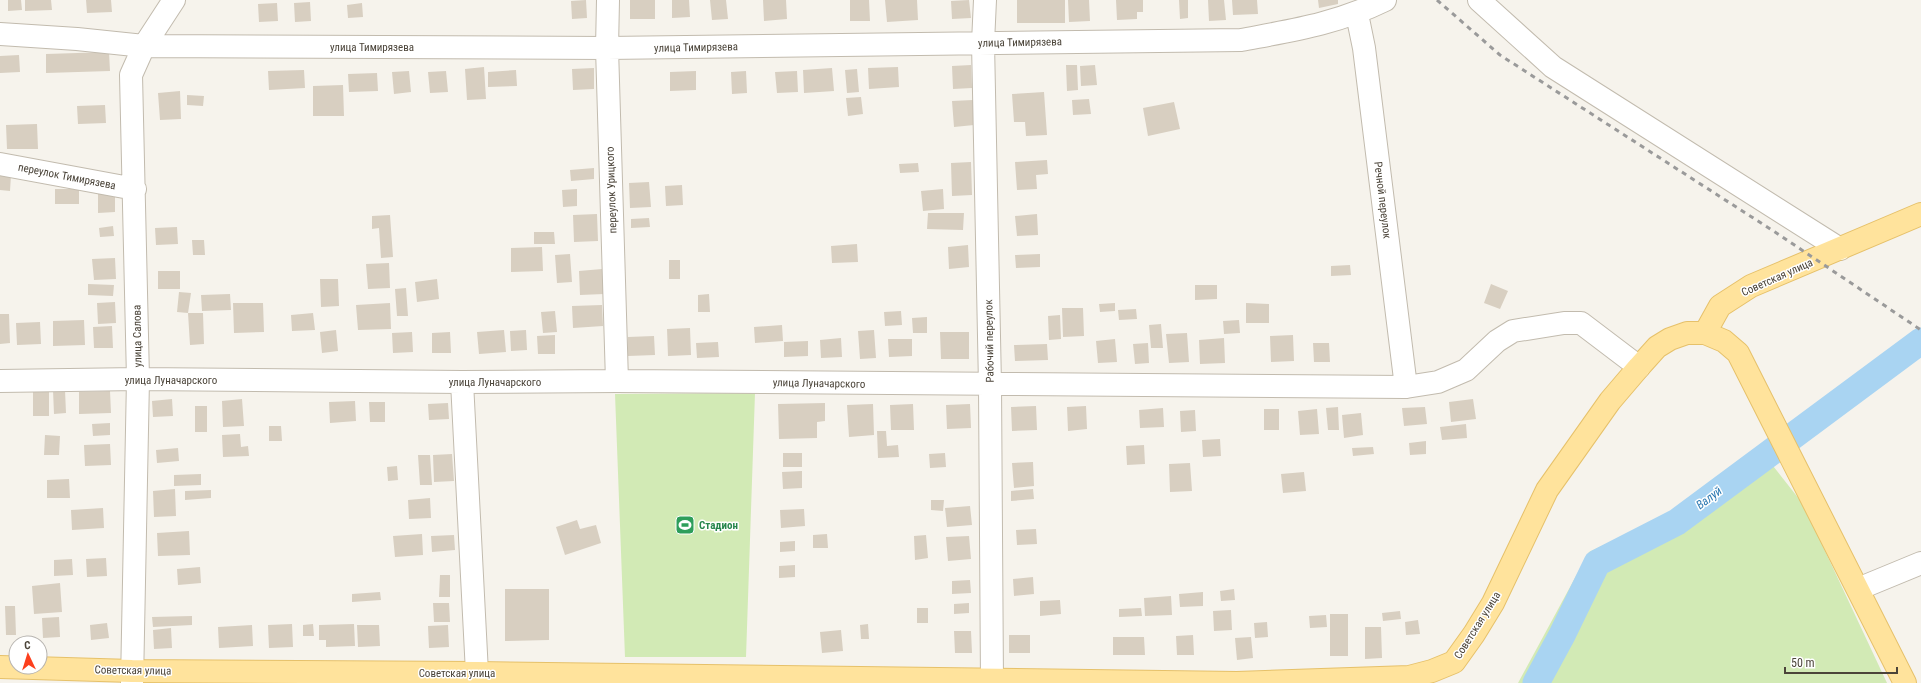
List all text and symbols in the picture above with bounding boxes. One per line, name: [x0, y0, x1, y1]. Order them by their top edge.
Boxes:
street label: улица Тимирязева: [978, 35, 1062, 50]
street label: улица Тимирязева: [654, 40, 738, 55]
street label: улица Тимирязева: [330, 41, 414, 54]
street label: переулок Урицкого: [603, 146, 620, 234]
street label: переулок Тимирязева: [17, 161, 117, 192]
street label: Речной переулок: [1371, 161, 1394, 240]
street label: Советская улица: [1740, 256, 1815, 299]
street label: Рабочий переулок: [982, 299, 997, 383]
street label: улица Салова: [130, 305, 145, 367]
street label: улица Луначарского: [125, 374, 218, 387]
street label: улица Луначарского: [449, 376, 542, 389]
street label: улица Луначарского: [773, 376, 866, 391]
water label: Валуй: [1693, 484, 1725, 512]
sports icon: Стадион: [674, 514, 696, 536]
place label: Стадион: [699, 519, 738, 532]
street label: Советская улица: [1452, 589, 1503, 661]
north arrow: [8, 635, 48, 675]
text: С: [24, 639, 31, 652]
scale bar: [1785, 649, 1897, 675]
text: 50 m: [1791, 656, 1815, 670]
street label: Советская улица: [95, 663, 171, 678]
street label: Советская улица: [419, 667, 495, 680]

